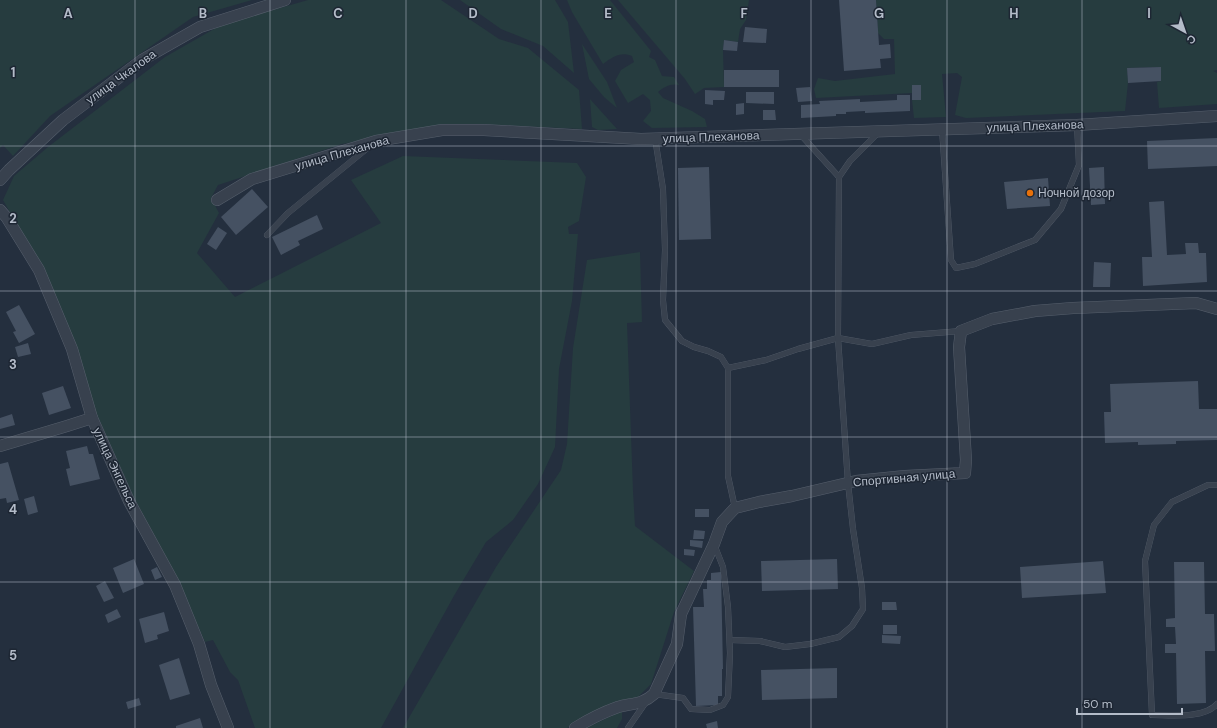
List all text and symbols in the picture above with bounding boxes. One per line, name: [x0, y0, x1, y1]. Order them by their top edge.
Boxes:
text: A: [63, 5, 73, 22]
text: B: [199, 5, 207, 22]
text: C: [333, 5, 343, 22]
text: D: [468, 5, 478, 22]
text: E: [604, 5, 612, 22]
text: F: [740, 5, 748, 22]
text: G: [874, 5, 884, 22]
text: H: [1009, 5, 1019, 22]
text: I: [1147, 5, 1151, 22]
north arrow: [1165, 12, 1205, 52]
text: С: [1184, 32, 1199, 48]
street label: улица Чкалова: [83, 46, 160, 108]
text: 1: [11, 64, 15, 81]
street label: улица Плеханова: [986, 116, 1084, 136]
street label: улица Плеханова: [662, 127, 760, 147]
street label: улица Плеханова: [293, 132, 391, 174]
place label: Ночной дозор: [1038, 185, 1115, 201]
marker: Ночной дозор: [1025, 188, 1035, 198]
text: 2: [9, 210, 17, 227]
text: 3: [9, 356, 17, 373]
street label: улица Энгельса: [89, 425, 141, 511]
street label: Спортивная улица: [852, 466, 956, 490]
text: 4: [9, 501, 17, 518]
text: 5: [9, 647, 17, 664]
scale bar: [1077, 690, 1182, 716]
text: 50 m: [1083, 696, 1112, 712]

